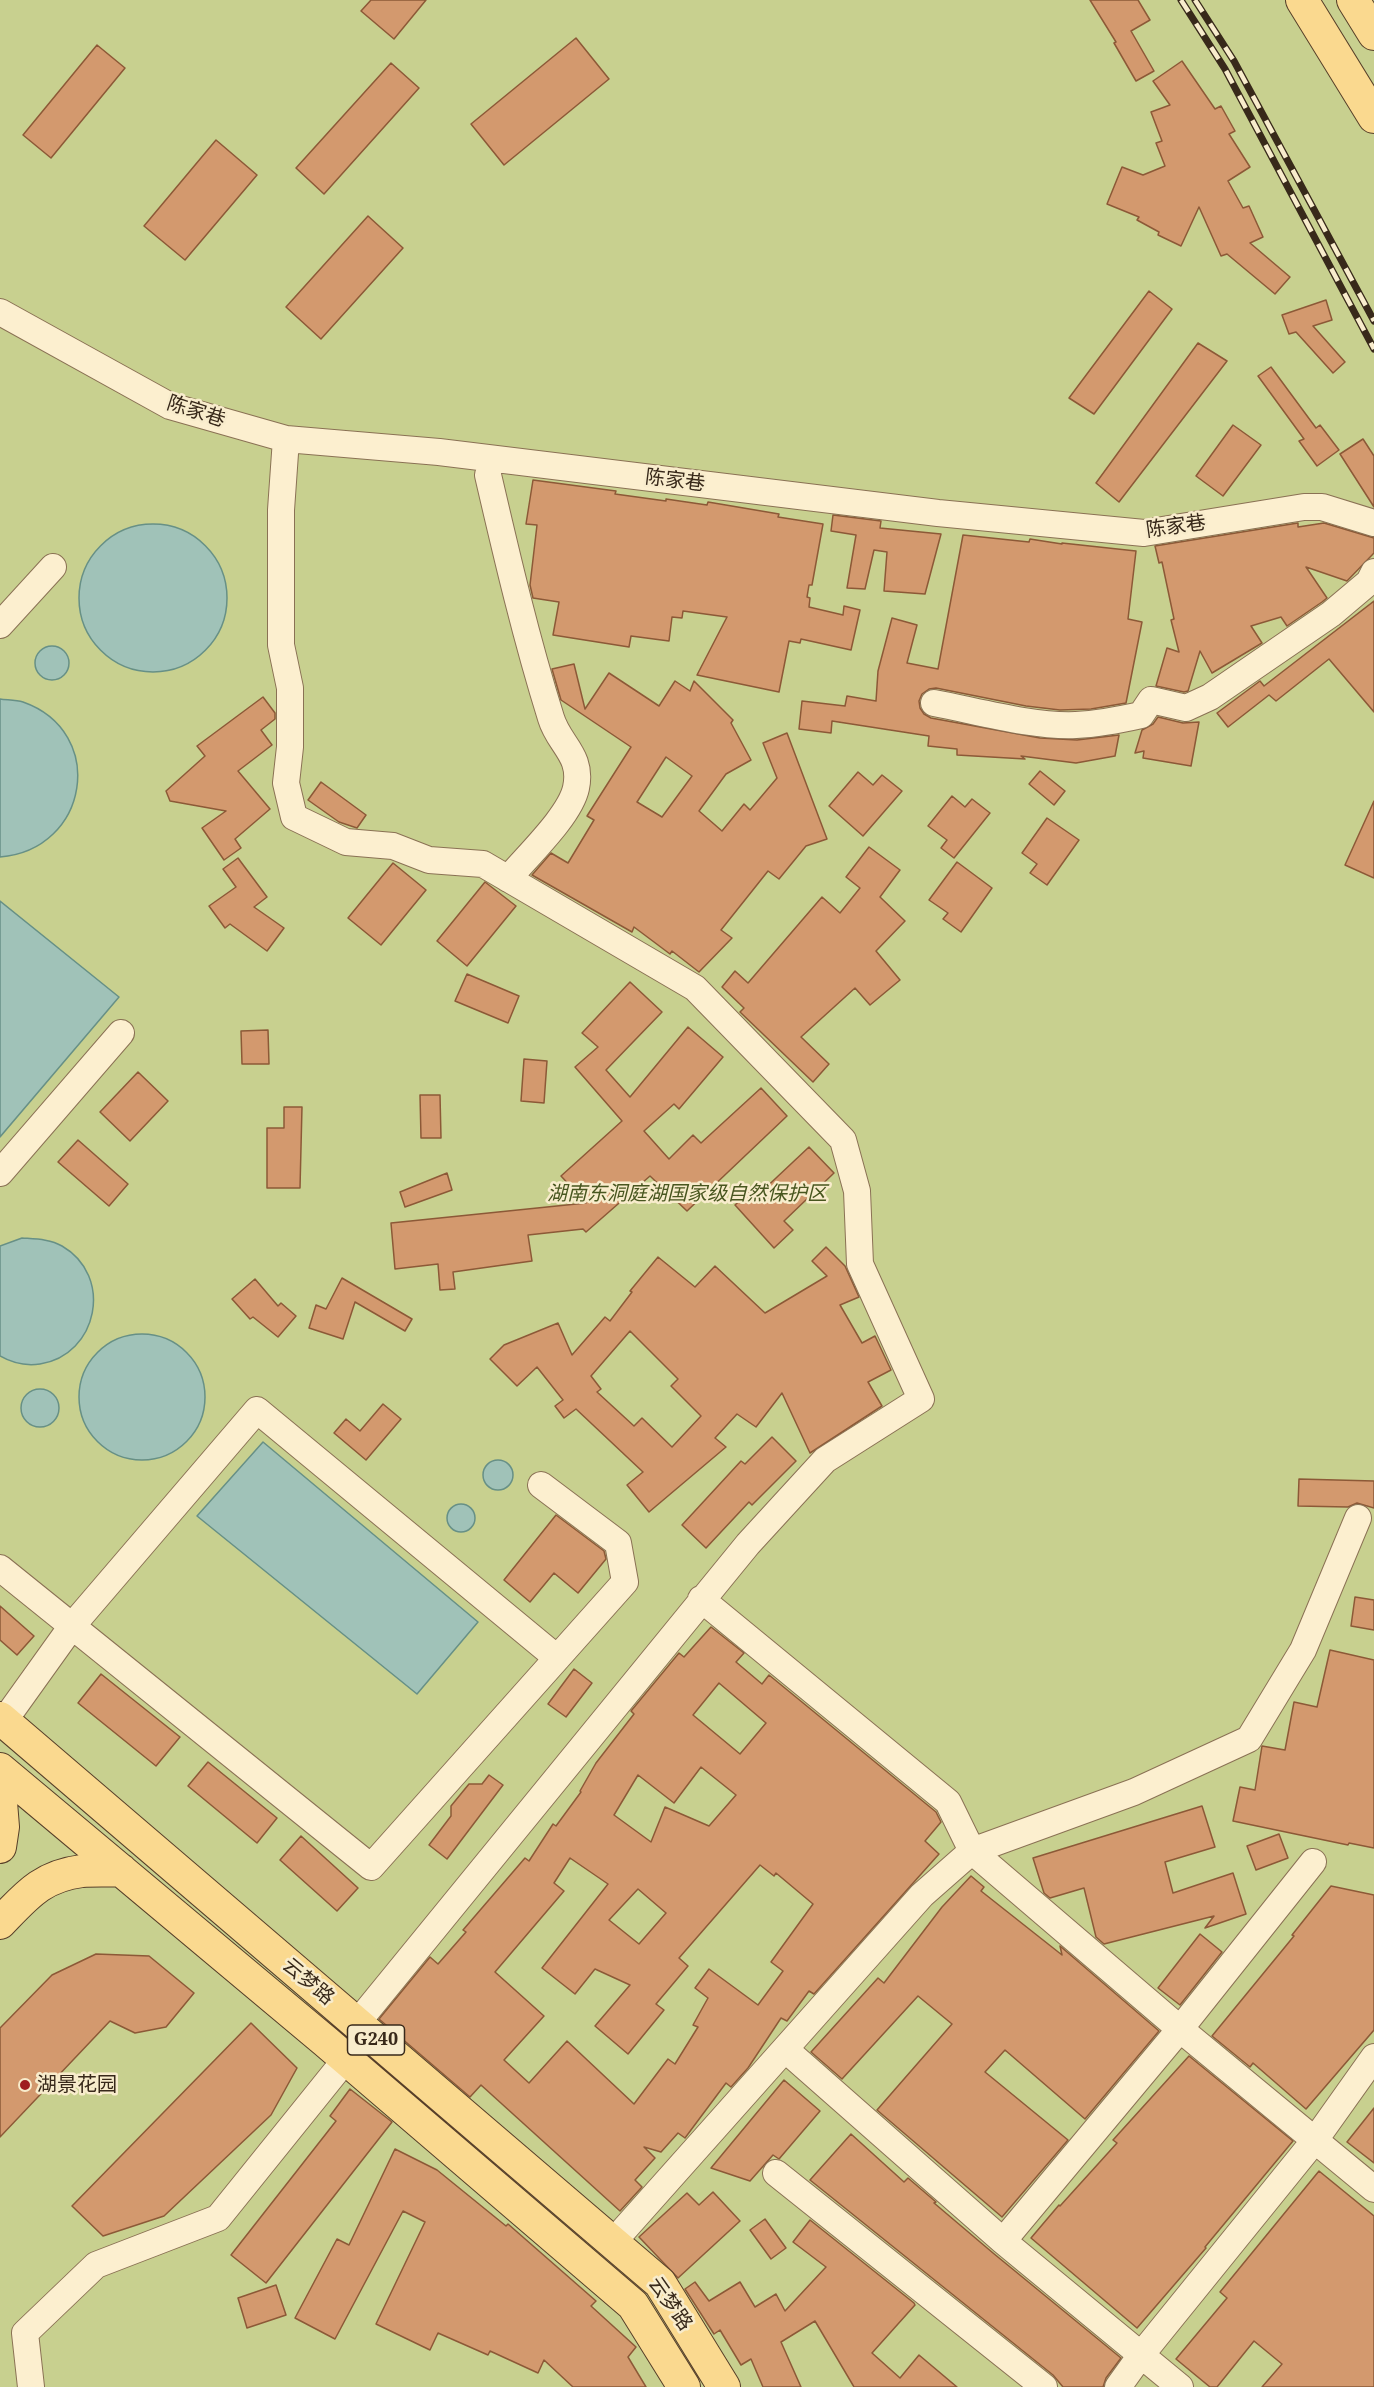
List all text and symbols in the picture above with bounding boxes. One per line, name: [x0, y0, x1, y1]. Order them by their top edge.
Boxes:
street label: 陈家巷: [164, 391, 228, 433]
street label: 陈家巷: [644, 465, 706, 497]
street label: 陈家巷: [1145, 511, 1207, 543]
park label: 湖南东洞庭湖国家级自然保护区: [547, 1182, 827, 1206]
street label: 云梦路: [277, 1954, 339, 2010]
road number: G240: [348, 2025, 404, 2055]
place label: 湖景花园: [37, 2073, 117, 2097]
marker: 湖景花园: [18, 2078, 32, 2092]
street label: 云梦路: [643, 2273, 697, 2335]

